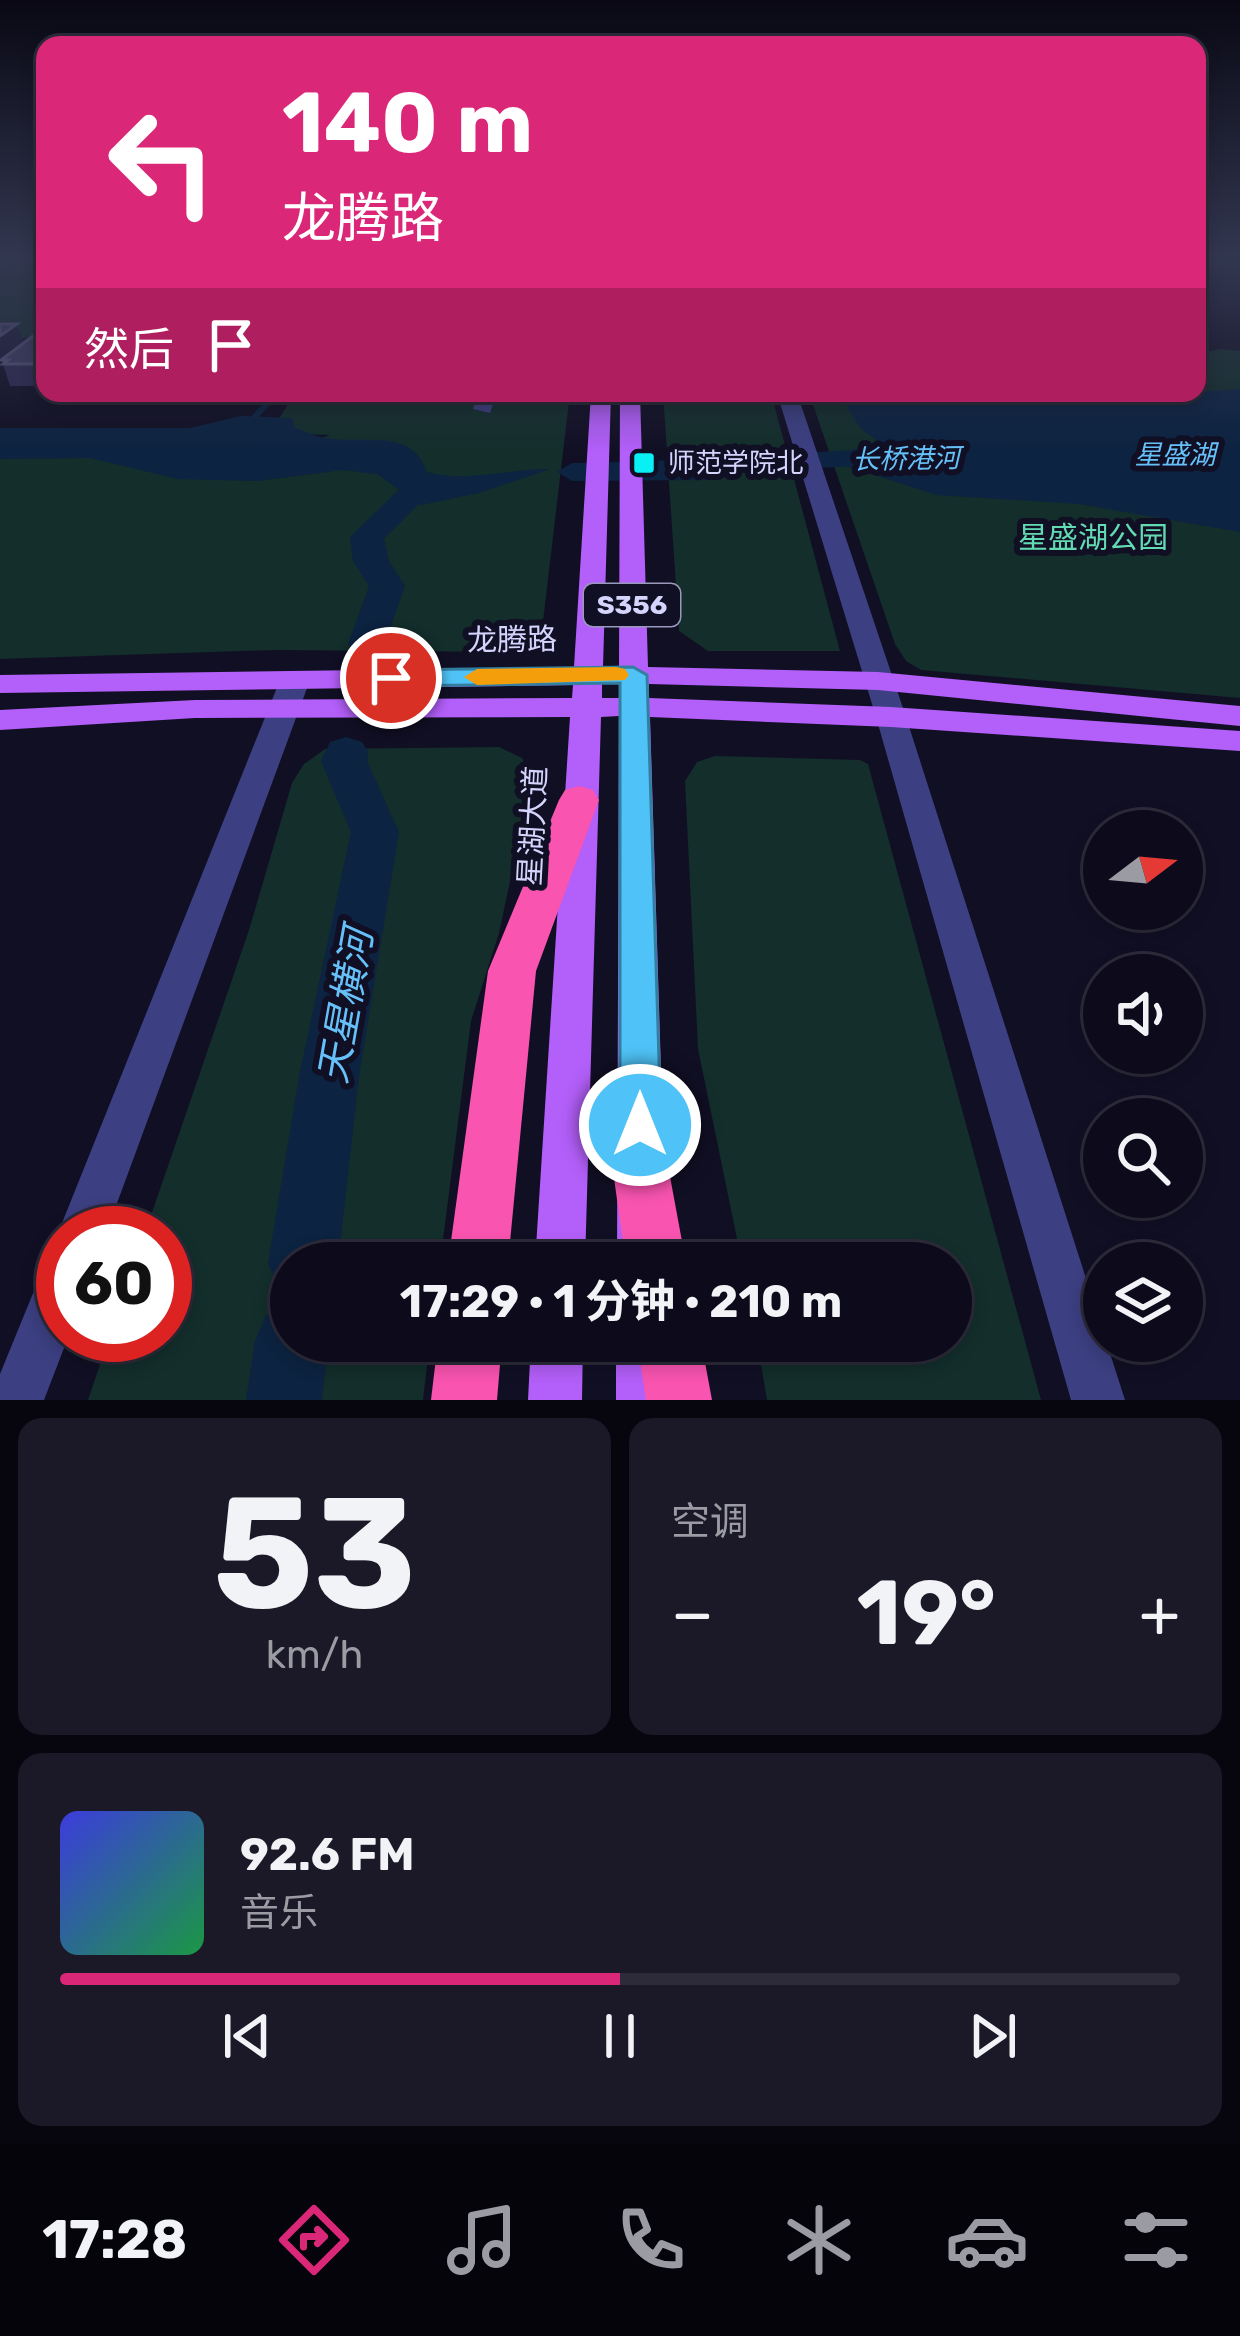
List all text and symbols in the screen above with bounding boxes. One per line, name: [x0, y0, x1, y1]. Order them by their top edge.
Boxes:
text: 140 m: [282, 73, 533, 173]
icon: left: [84, 84, 240, 240]
text: 龙腾路: [282, 187, 444, 251]
icon: arrive: [198, 312, 264, 378]
text: 然后: [84, 323, 174, 376]
water label: 星盛湖: [1135, 439, 1219, 471]
water label: 长桥港河: [852, 442, 965, 476]
place label: 师范学院北: [668, 447, 803, 479]
marker: 师范学院北: [631, 450, 657, 476]
park label: 星盛湖公园: [1018, 520, 1168, 556]
road number: S356: [584, 584, 680, 626]
street label: 龙腾路: [467, 621, 557, 659]
pin: [340, 627, 442, 729]
icon: arrive: [358, 645, 424, 711]
street label: 星湖大道: [512, 765, 554, 887]
north arrow: [1083, 810, 1203, 930]
map controls: [1083, 810, 1203, 1362]
water label: 天星横河: [310, 918, 383, 1087]
button: sound: [1083, 954, 1203, 1074]
position arrow: [577, 1062, 703, 1188]
button: search: [1083, 1098, 1203, 1218]
speed limit sign: 60: [36, 1206, 192, 1362]
button: layers: [1083, 1242, 1203, 1362]
text: 17:29 · 1 分钟 · 210 m: [400, 1275, 842, 1328]
text: 53: [213, 1461, 416, 1646]
text: 空调: [671, 1499, 749, 1545]
text: 19°: [857, 1560, 996, 1667]
text: −: [671, 1574, 714, 1653]
text: +: [1139, 1574, 1180, 1653]
text: km/h: [266, 1632, 363, 1678]
text: 92.6 FM: [240, 1828, 415, 1881]
text: 音乐: [240, 1890, 318, 1936]
icon: previous: [214, 2003, 280, 2069]
icon: pause: [587, 2003, 653, 2069]
icon: next: [960, 2003, 1026, 2069]
icon: directions: [272, 2198, 356, 2282]
icon: music: [440, 2198, 524, 2282]
icon: phone: [609, 2198, 693, 2282]
icon: climate: [777, 2198, 861, 2282]
icon: car: [945, 2198, 1029, 2282]
icon: filters: [1114, 2198, 1198, 2282]
text: 17:28: [42, 2208, 187, 2272]

